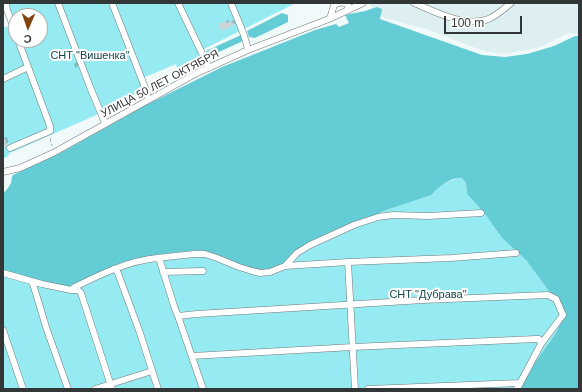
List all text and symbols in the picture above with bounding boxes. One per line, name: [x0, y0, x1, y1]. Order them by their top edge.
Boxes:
north arrow: [8, 8, 48, 48]
scale bar: [446, 8, 524, 34]
text: 100 m: [451, 16, 484, 30]
text: С: [23, 33, 32, 45]
street label: УЛИЦА 50 ЛЕТ ОКТЯБРЯ: [99, 47, 221, 121]
park label: СНТ "Вишенка": [50, 49, 130, 63]
park label: СНТ "Дубрава": [389, 288, 467, 302]

